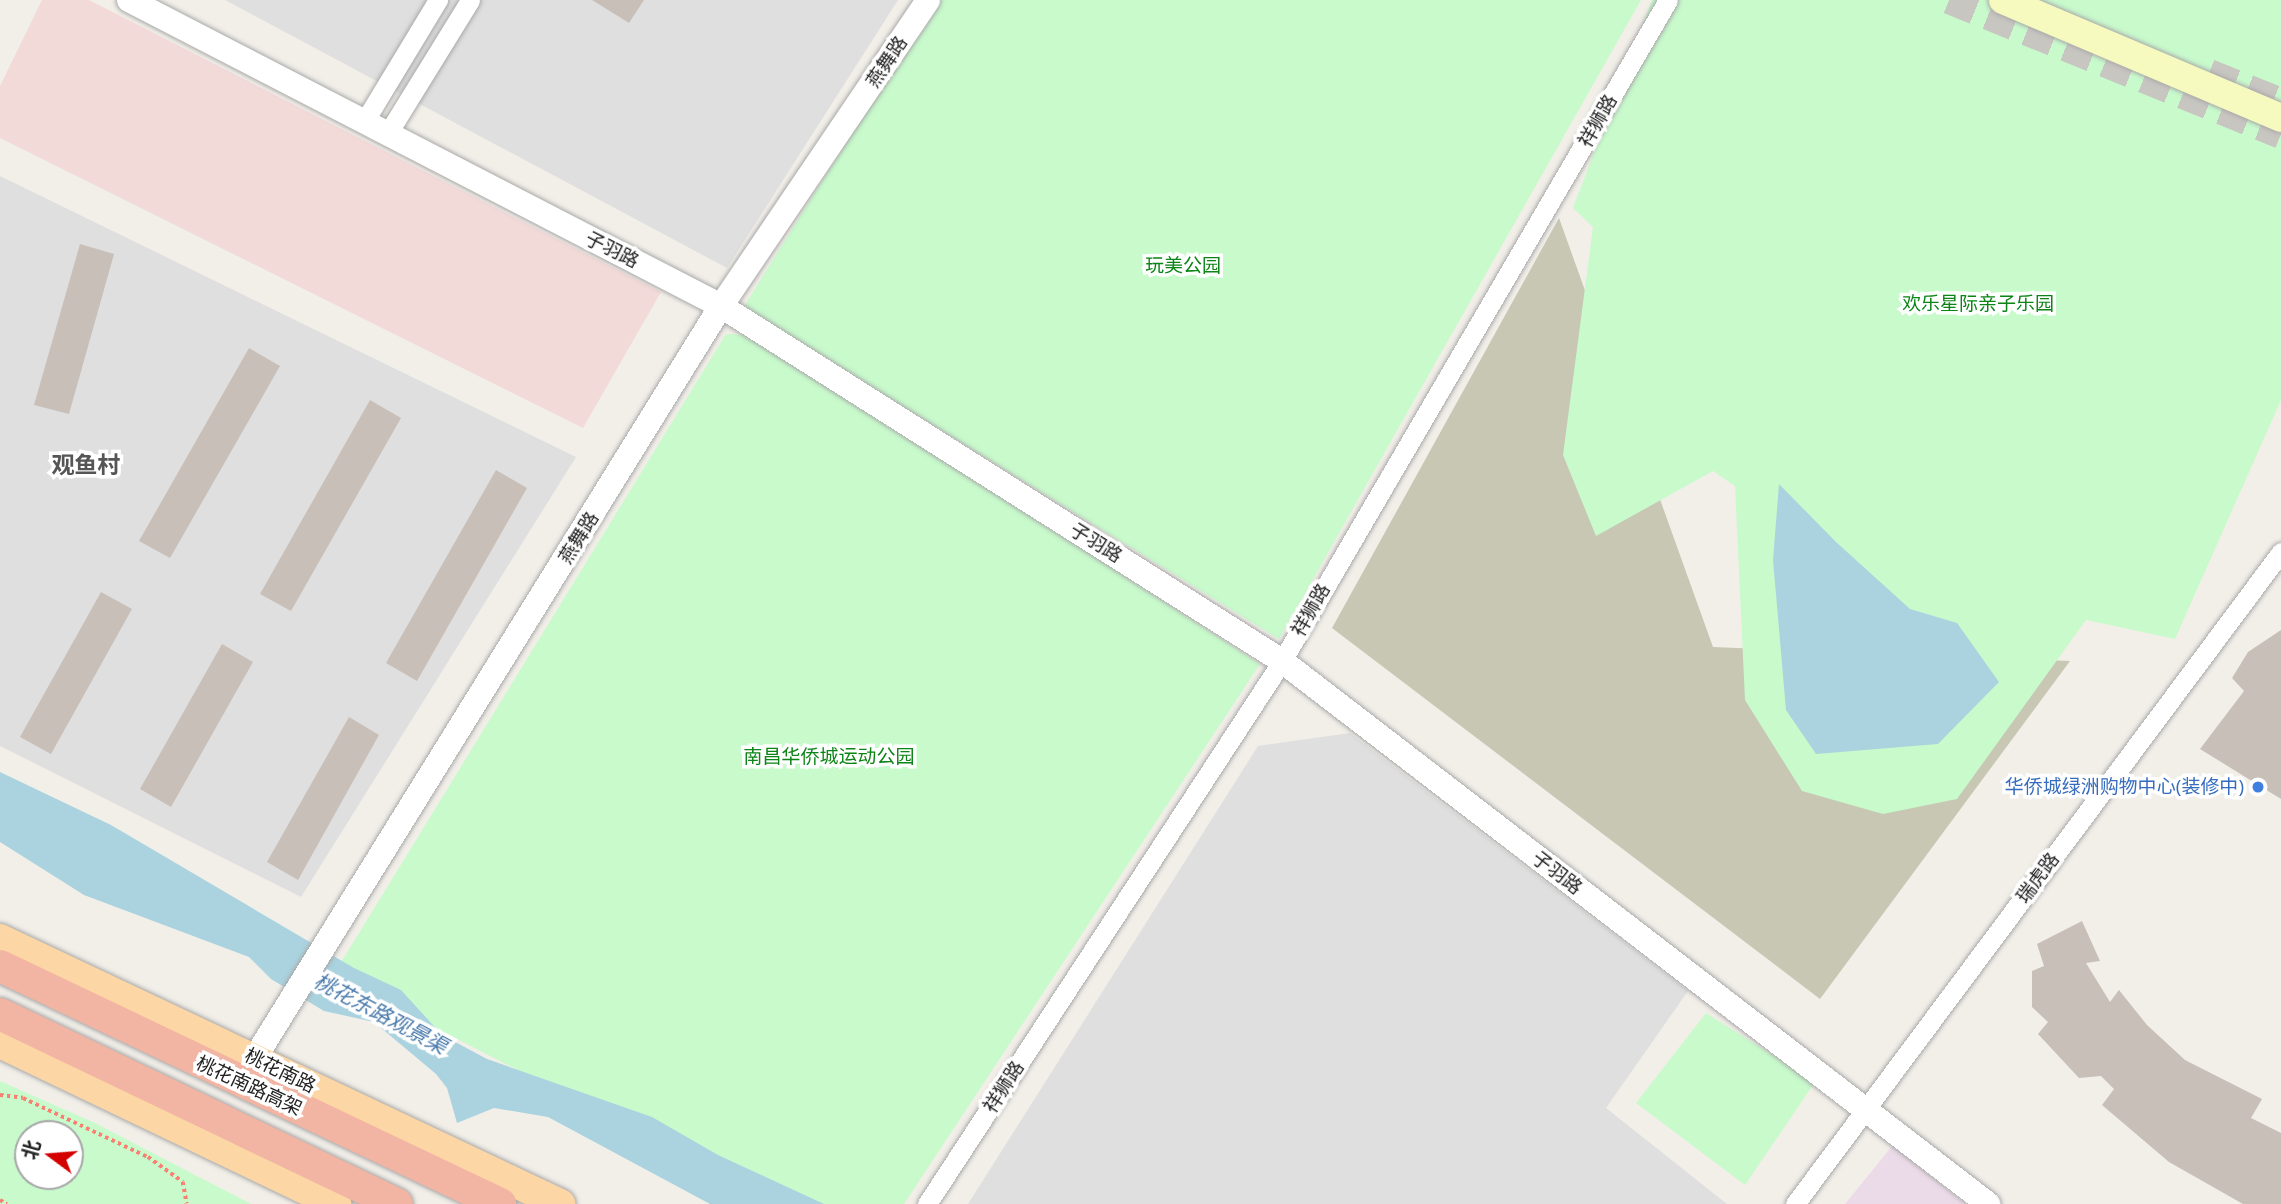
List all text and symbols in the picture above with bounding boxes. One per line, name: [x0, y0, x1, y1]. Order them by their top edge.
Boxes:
street label: 燕舞路: [862, 32, 912, 92]
street label: 祥狮路: [1574, 91, 1622, 151]
street label: 子羽路: [581, 227, 643, 273]
park label: 玩美公园: [1145, 255, 1221, 277]
park label: 欢乐星际亲子乐园: [1902, 293, 2054, 315]
district label: 观鱼村: [52, 450, 120, 478]
street label: 燕舞路: [554, 508, 604, 568]
street label: 子羽路: [1066, 518, 1126, 568]
street label: 祥狮路: [1287, 580, 1335, 640]
park label: 南昌华侨城运动公园: [744, 746, 914, 768]
place label: 华侨城绿洲购物中心(装修中): [2005, 776, 2244, 798]
marker: 华侨城绿洲购物中心(装修中): [2250, 779, 2266, 795]
street label: 子羽路: [1528, 846, 1586, 900]
street label: 瑞虎路: [2012, 848, 2064, 908]
water label: 桃花东路观景渠: [310, 967, 452, 1059]
street label: 桃花南路: [241, 1044, 319, 1098]
street label: 桃花南路高架: [193, 1052, 305, 1120]
street label: 祥狮路: [979, 1057, 1029, 1117]
north arrow: [14, 1120, 84, 1190]
text: 北: [16, 1137, 46, 1162]

